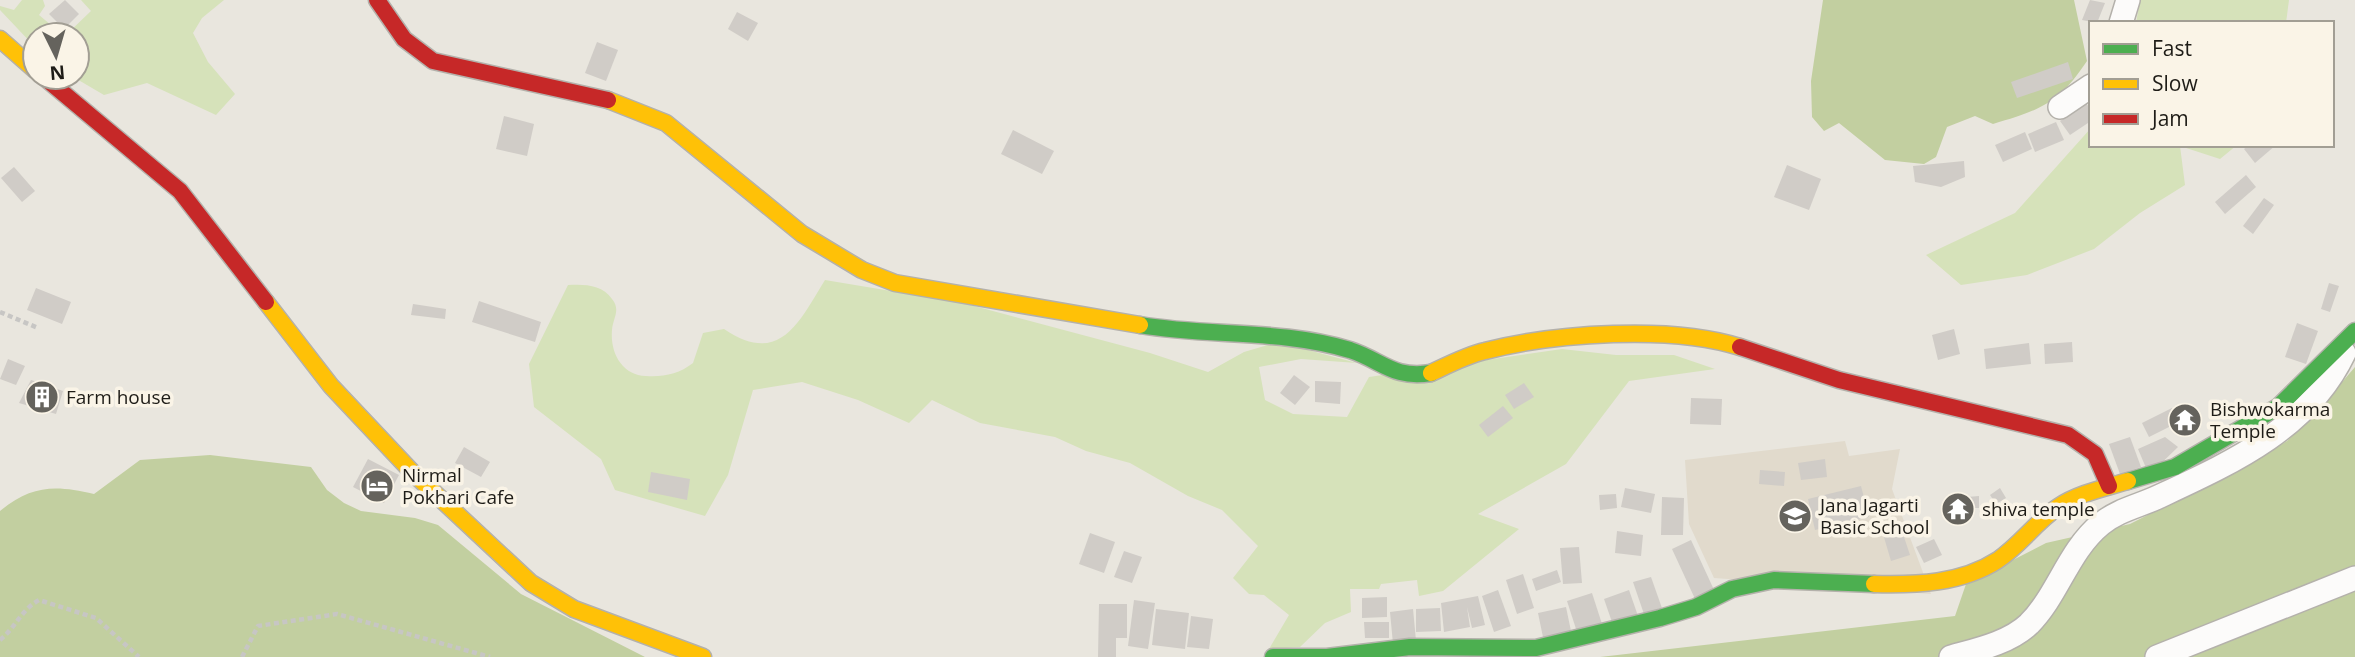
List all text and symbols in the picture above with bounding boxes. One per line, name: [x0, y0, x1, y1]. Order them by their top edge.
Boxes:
north arrow: [21, 21, 91, 91]
legend: [2089, 21, 2334, 147]
text: Fast: [2152, 34, 2192, 62]
text: N: [49, 59, 66, 87]
text: Slow: [2152, 69, 2198, 97]
text: Jam: [2150, 104, 2189, 132]
building icon: Farm house: [23, 378, 61, 416]
place label: Farm house: [66, 384, 171, 410]
place label: Bishwokarma Temple: [2210, 396, 2330, 444]
temple icon: Bishwokarma Temple: [2166, 401, 2204, 439]
place label: Nirmal Pokhari Cafe: [402, 462, 514, 510]
hotel icon: Nirmal Pokhari Cafe: [358, 467, 396, 505]
temple icon: shiva temple: [1939, 490, 1977, 528]
place label: Jana Jagarti Basic School: [1818, 492, 1930, 540]
place label: shiva temple: [1982, 496, 2095, 522]
school or university icon: Jana Jagarti Basic School: [1776, 497, 1814, 535]

